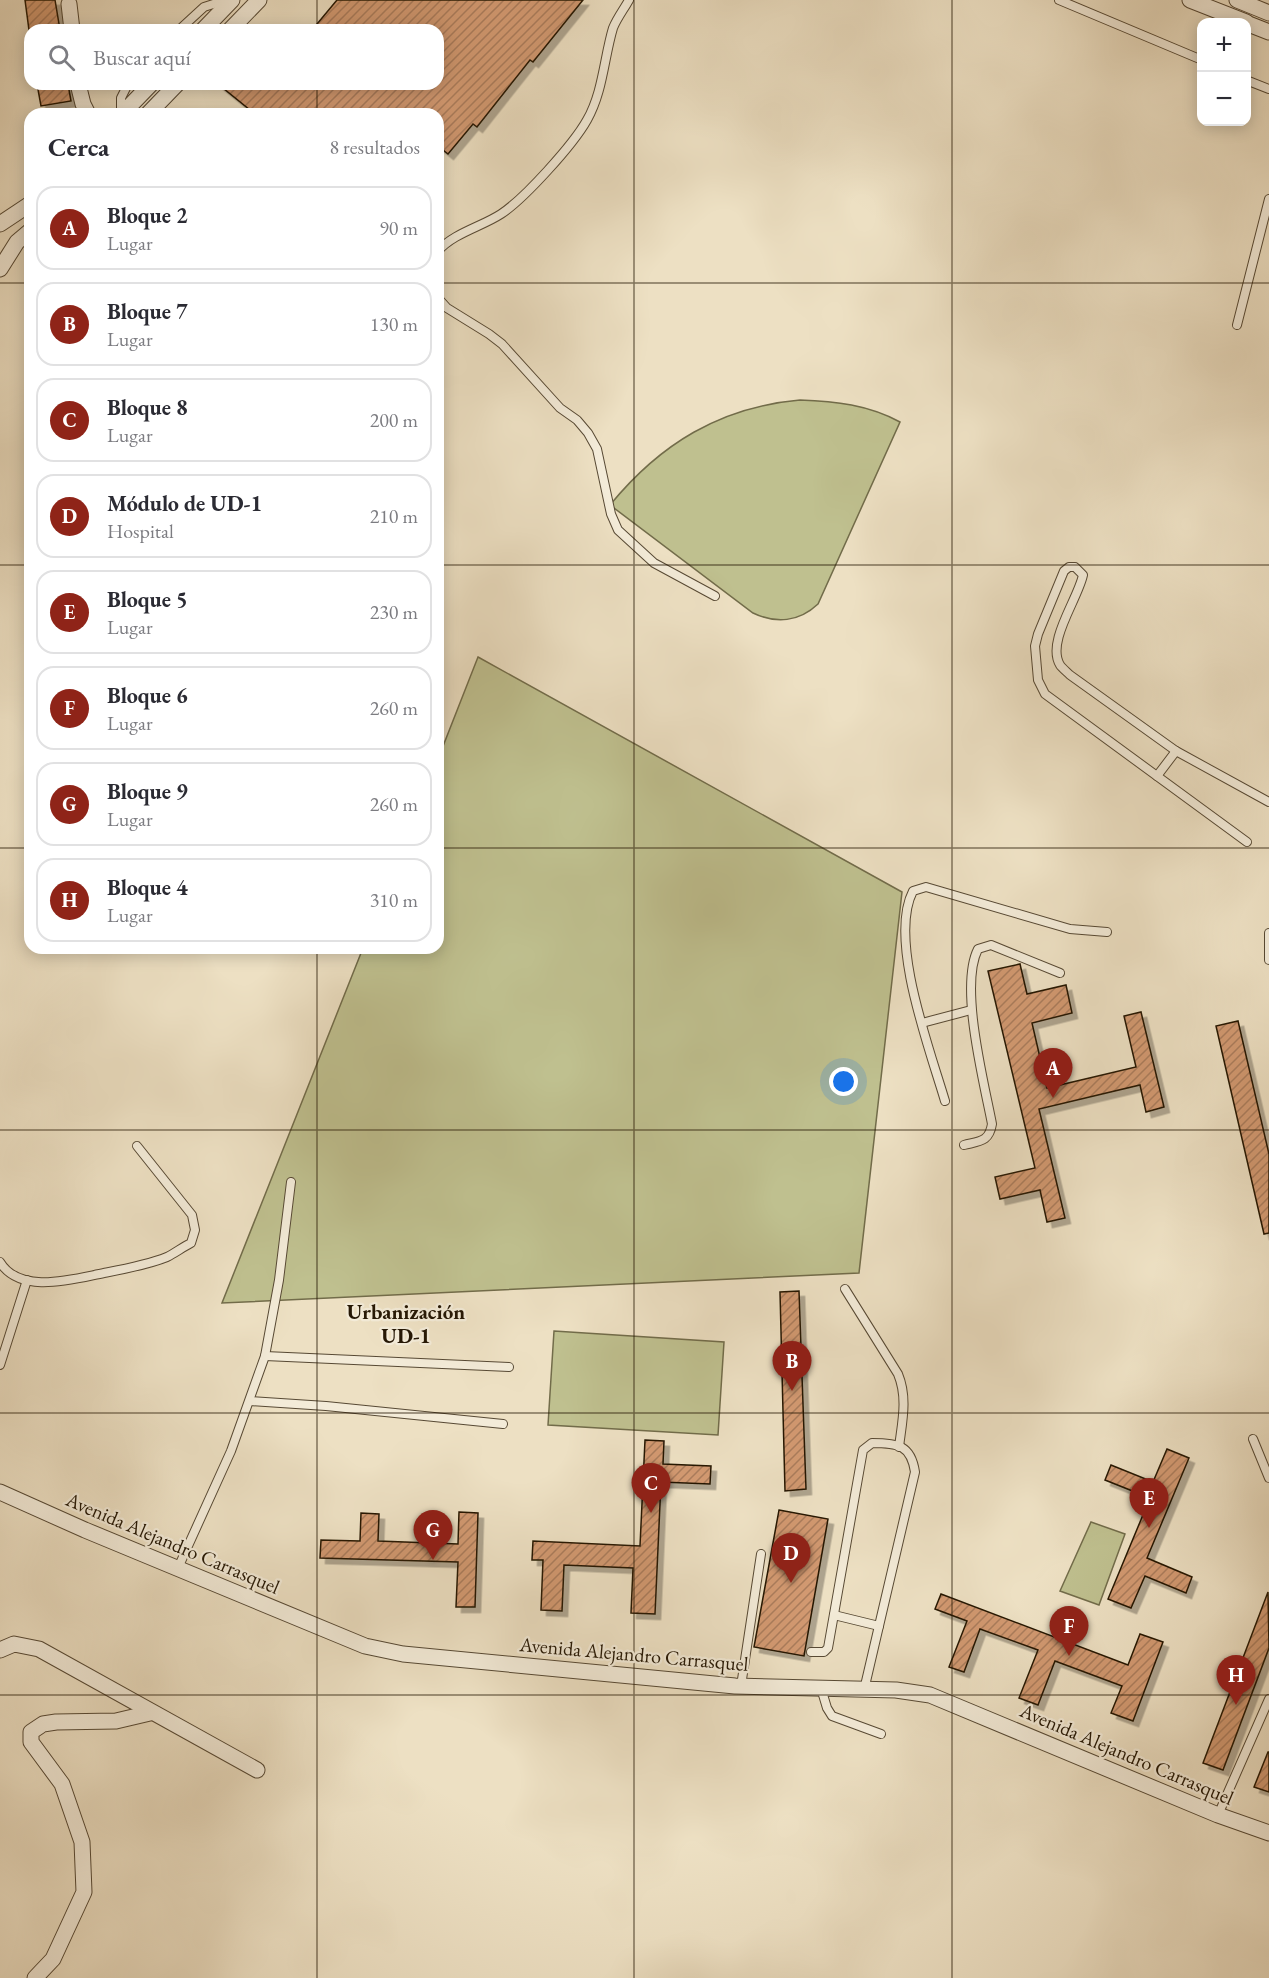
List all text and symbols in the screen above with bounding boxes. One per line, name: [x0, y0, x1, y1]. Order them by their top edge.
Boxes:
map controls: [1197, 18, 1251, 126]
button: +: [1197, 18, 1251, 72]
search box: [24, 24, 444, 90]
icon: search: [45, 41, 78, 74]
text: Buscar aquí: [93, 43, 191, 72]
button: −: [1197, 72, 1251, 126]
text: Cerca: [48, 130, 109, 164]
text: 8 resultados: [329, 134, 420, 160]
text: Bloque 2: [107, 201, 188, 230]
text: A: [62, 215, 77, 241]
text: 90 m: [379, 215, 418, 241]
text: Lugar: [107, 230, 153, 256]
text: Bloque 7: [107, 297, 188, 326]
text: B: [63, 311, 76, 337]
text: 130 m: [370, 311, 418, 337]
text: Lugar: [107, 326, 153, 352]
text: Bloque 8: [107, 393, 188, 422]
text: C: [62, 407, 77, 433]
text: 200 m: [370, 407, 418, 433]
text: Lugar: [107, 422, 153, 448]
text: Módulo de UD-1: [107, 489, 262, 518]
text: D: [62, 503, 77, 529]
text: 210 m: [370, 503, 418, 529]
text: Hospital: [107, 518, 174, 544]
text: Bloque 5: [107, 585, 188, 614]
text: E: [64, 599, 75, 625]
text: 230 m: [370, 599, 418, 625]
text: Lugar: [107, 614, 153, 640]
text: Bloque 6: [107, 681, 188, 710]
text: F: [64, 695, 75, 721]
text: 260 m: [370, 695, 418, 721]
text: Lugar: [107, 710, 153, 736]
text: Bloque 9: [107, 777, 188, 806]
text: G: [62, 791, 77, 817]
text: 260 m: [370, 791, 418, 817]
text: Lugar: [107, 806, 153, 832]
text: Bloque 4: [107, 873, 188, 902]
text: H: [61, 887, 78, 913]
text: 310 m: [370, 887, 418, 913]
text: Lugar: [107, 902, 153, 928]
pin: A: [1034, 1048, 1072, 1098]
your location: [829, 1067, 858, 1096]
district label: Urbanización UD-1: [347, 1298, 465, 1349]
pin: B: [772, 1342, 812, 1391]
pin: C: [632, 1464, 670, 1513]
pin: E: [1130, 1478, 1168, 1528]
street label: Avenida Alejandro Carrasquel: [61, 1486, 284, 1600]
pin: G: [414, 1510, 452, 1560]
pin: D: [772, 1534, 810, 1583]
pin: F: [1050, 1606, 1088, 1656]
street label: Avenida Alejandro Carrasquel: [517, 1631, 750, 1677]
pin: H: [1216, 1656, 1256, 1705]
street label: Avenida Alejandro Carrasquel: [1015, 1697, 1238, 1811]

